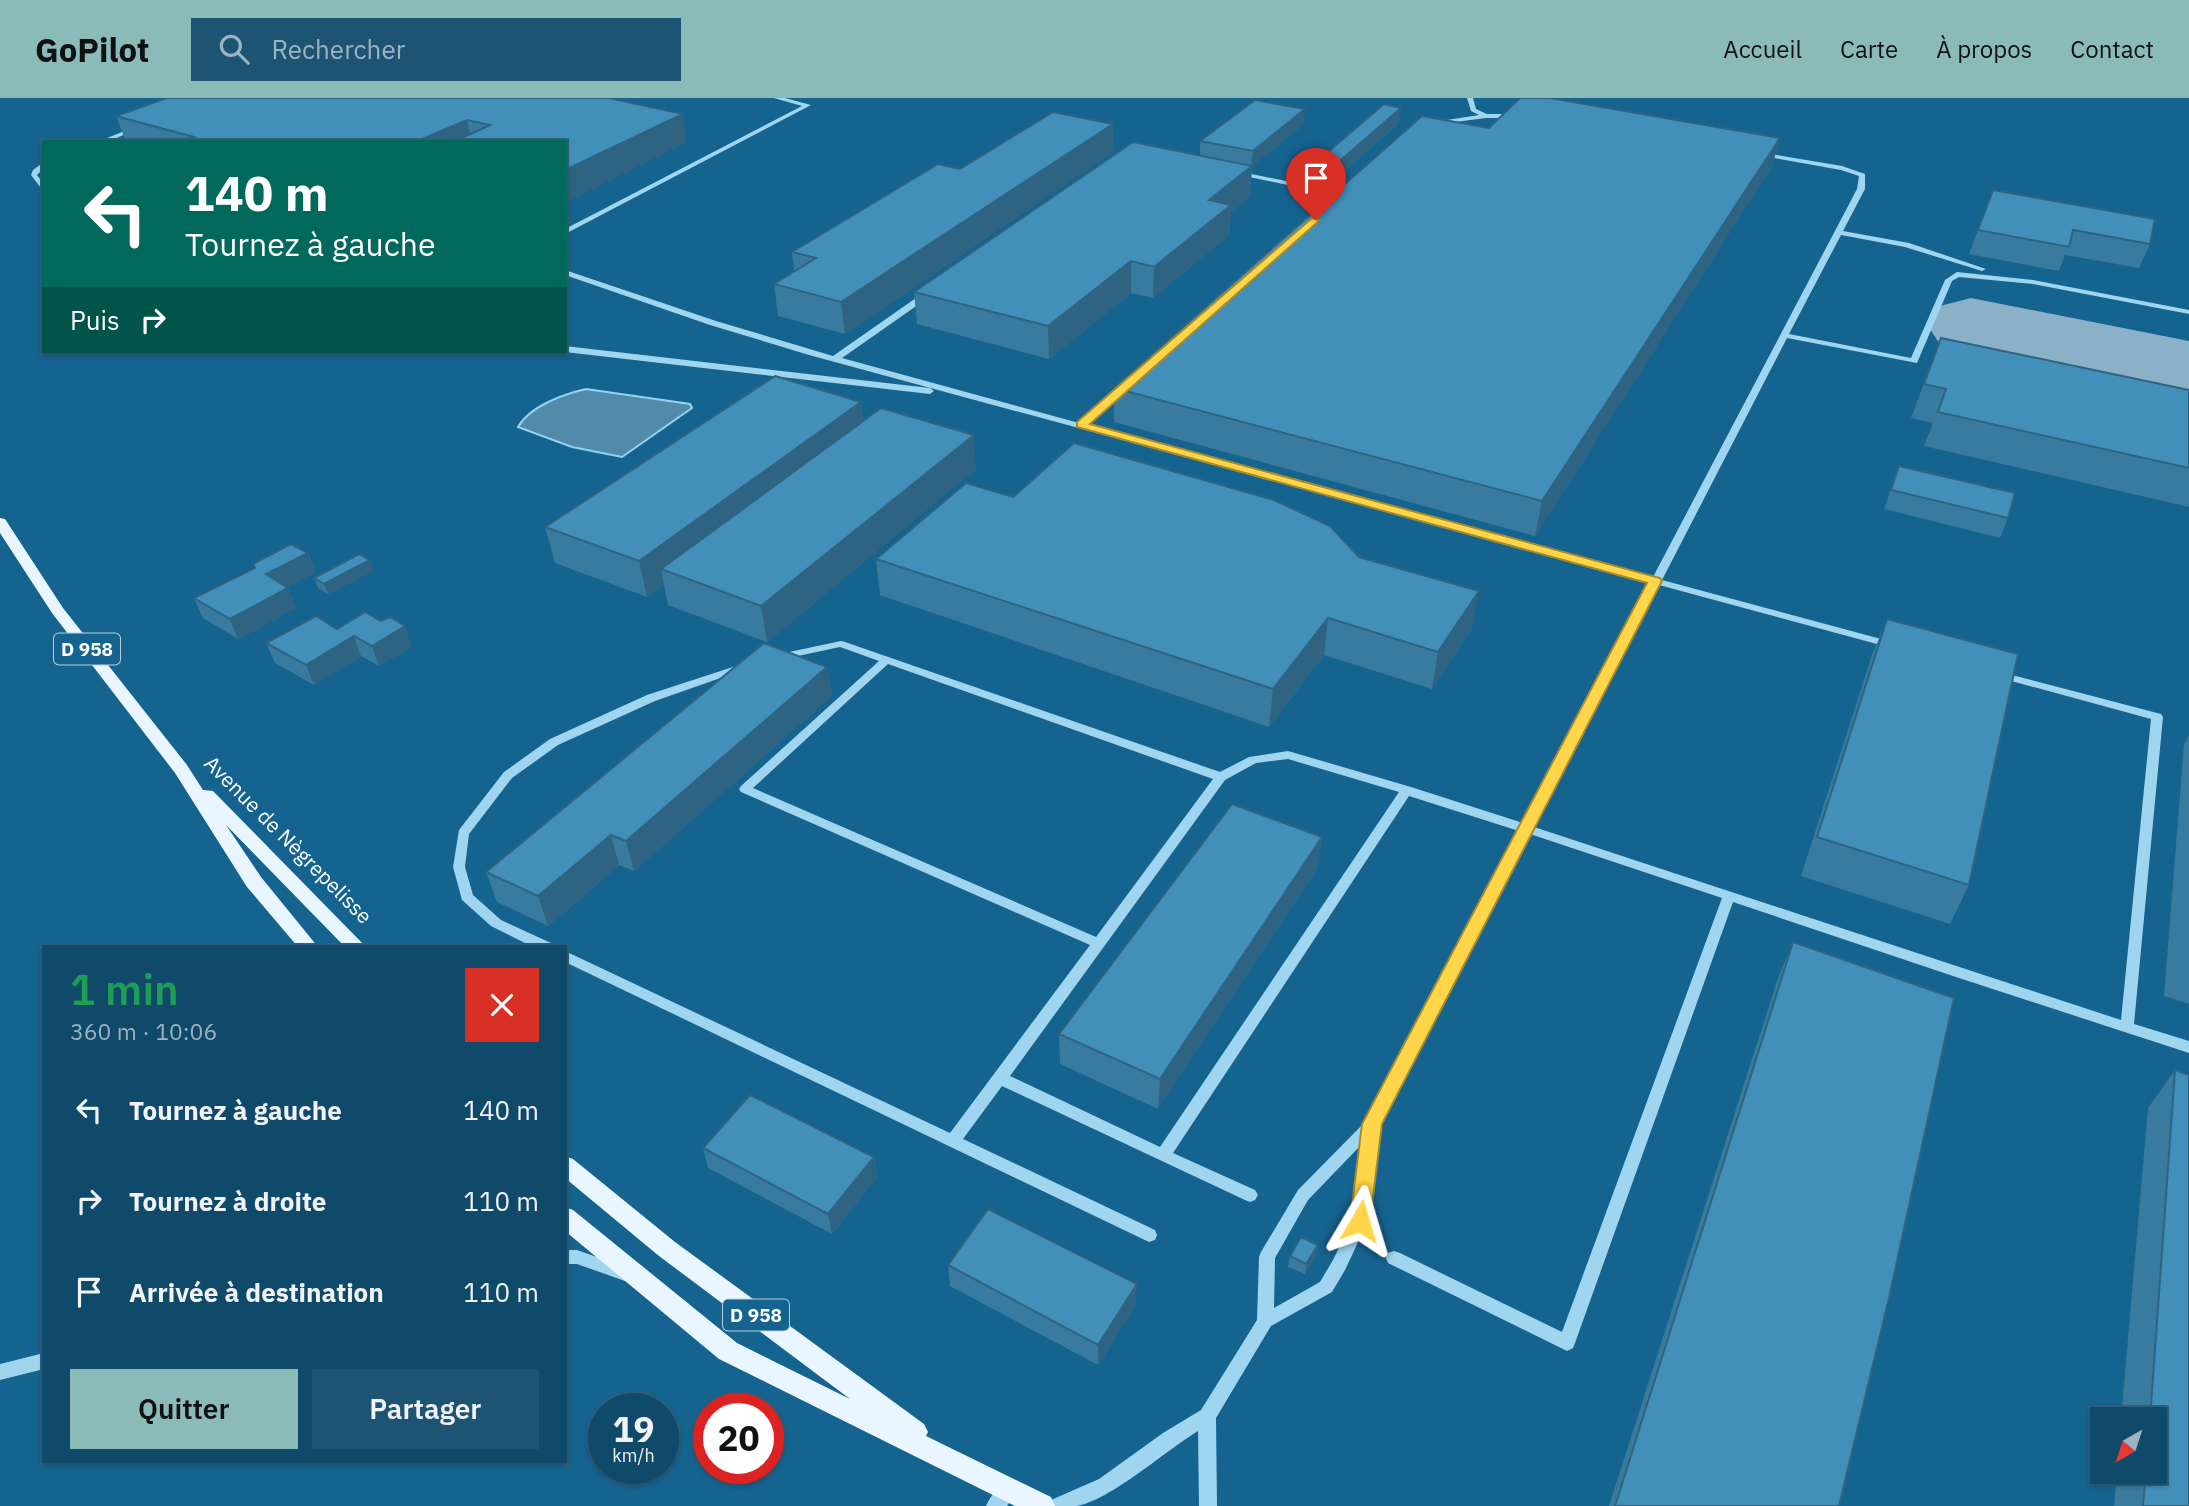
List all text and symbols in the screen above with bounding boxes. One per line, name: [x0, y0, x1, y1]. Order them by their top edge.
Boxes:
search box: [191, 18, 681, 81]
text: GoPilot: [35, 28, 149, 71]
icon: search: [215, 30, 253, 68]
text: Rechercher: [271, 32, 405, 66]
text: Accueil: [1723, 33, 1802, 65]
text: Carte: [1840, 33, 1898, 65]
text: À propos: [1936, 33, 2032, 65]
text: Contact: [2070, 33, 2154, 65]
pin: [1286, 148, 1346, 220]
icon: arrive: [1297, 159, 1335, 197]
text: 140 m: [185, 161, 329, 224]
icon: left: [70, 168, 161, 259]
text: Tournez à gauche: [185, 223, 436, 265]
icon: right: [134, 301, 172, 339]
text: Puis: [70, 303, 120, 337]
road number: D 958: [54, 634, 120, 664]
street label: Avenue de Nègrepelisse: [199, 749, 379, 929]
text: 1 min: [70, 962, 179, 1017]
button: close: [465, 968, 539, 1042]
text: 360 m · 10:06: [70, 1016, 217, 1046]
icon: left: [70, 1091, 108, 1129]
text: Tournez à gauche: [129, 1093, 342, 1127]
text: 140 m: [463, 1093, 539, 1127]
icon: right: [70, 1182, 108, 1220]
text: Tournez à droite: [129, 1184, 326, 1218]
text: 110 m: [463, 1184, 539, 1218]
position arrow: [1323, 1184, 1397, 1258]
icon: arrive: [70, 1273, 108, 1311]
text: Arrivée à destination: [129, 1275, 384, 1309]
text: 110 m: [463, 1275, 539, 1309]
road number: D 958: [723, 1300, 789, 1330]
button: Quitter: [70, 1369, 298, 1449]
button: Partager: [312, 1369, 539, 1449]
speed limit sign: 20: [693, 1393, 784, 1484]
text: 19: [612, 1406, 655, 1452]
north arrow: [2090, 1407, 2166, 1484]
map controls: [2090, 1407, 2167, 1484]
text: km/h: [612, 1444, 655, 1467]

